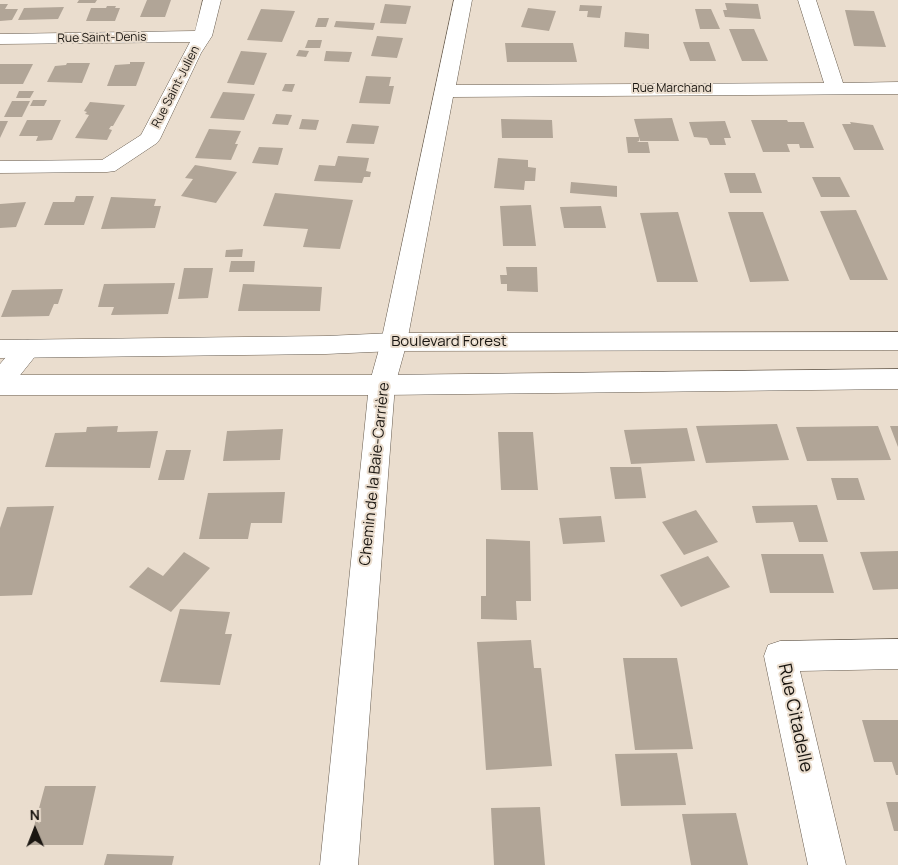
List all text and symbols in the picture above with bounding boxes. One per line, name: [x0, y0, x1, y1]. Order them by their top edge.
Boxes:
street label: Rue Saint-Denis: [57, 30, 147, 46]
street label: Rue Saint-Julien: [149, 44, 203, 130]
street label: Rue Marchand: [632, 82, 712, 96]
street label: Boulevard Forest: [391, 333, 507, 351]
street label: Chemin de la Baie-Carrière: [356, 382, 394, 566]
street label: Rue Citadelle: [773, 662, 817, 774]
north arrow: [10, 805, 60, 855]
text: N: [30, 805, 40, 824]

